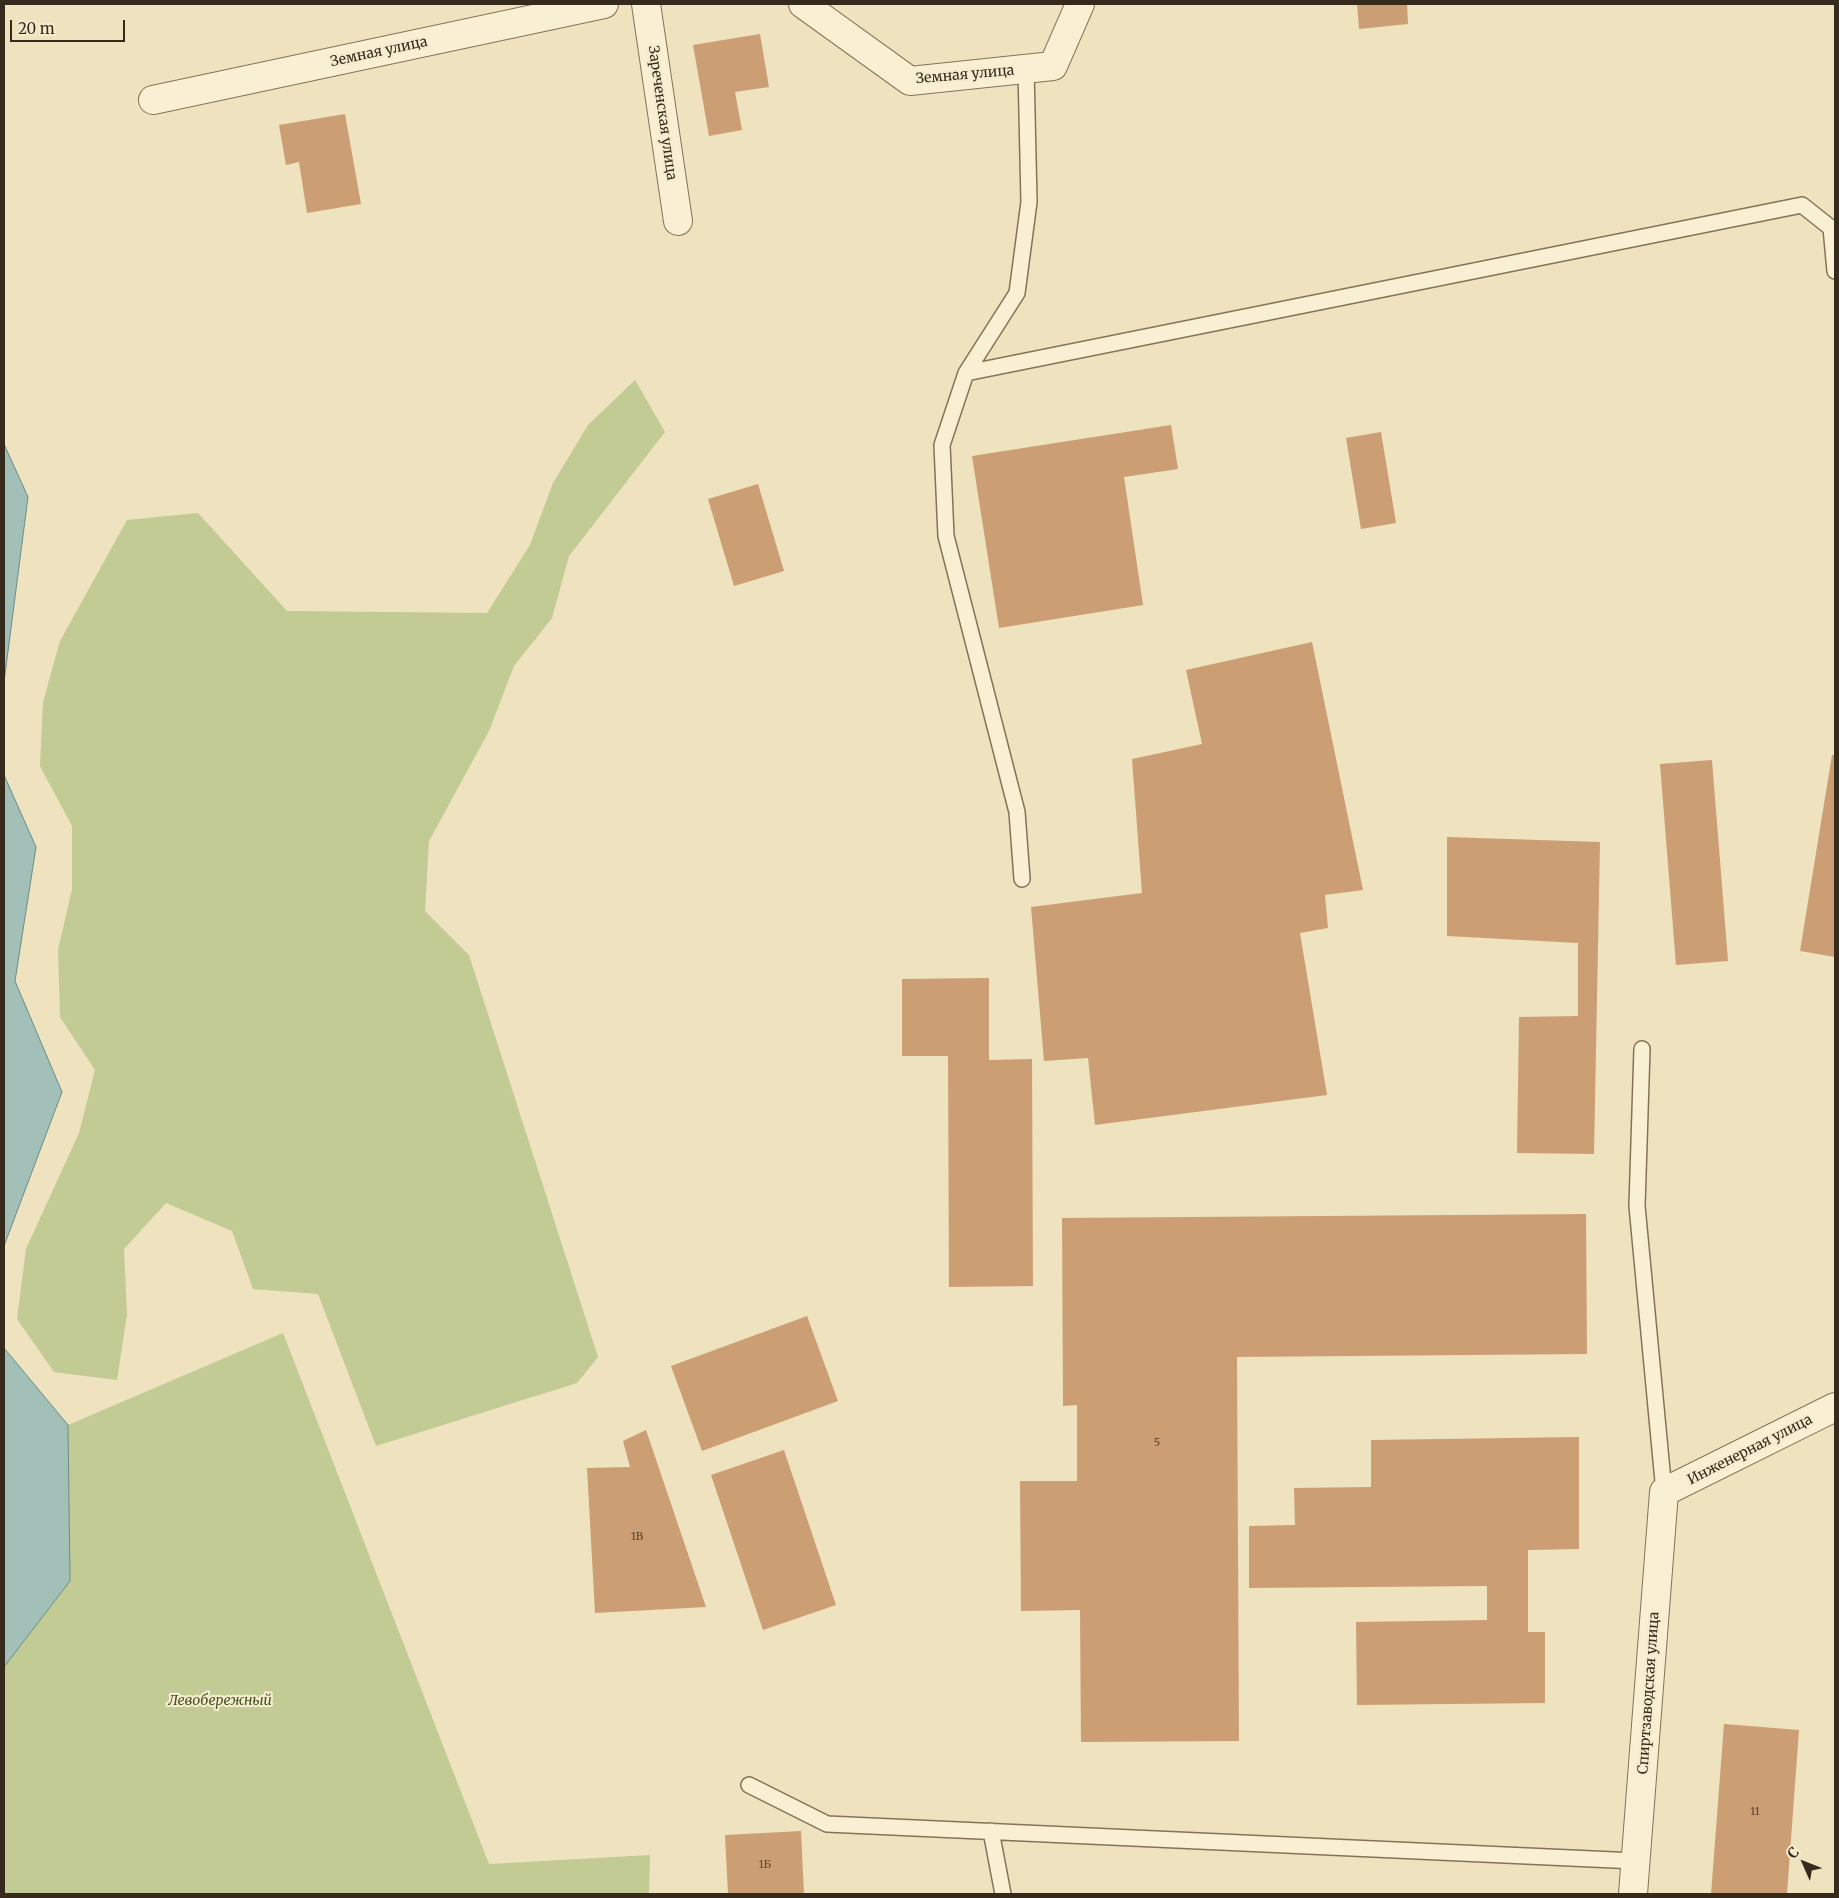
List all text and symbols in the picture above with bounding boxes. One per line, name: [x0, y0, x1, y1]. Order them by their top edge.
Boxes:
scale bar: [12, 10, 128, 42]
text: 20 m: [18, 19, 55, 38]
street label: Земная улица: [329, 34, 429, 70]
street label: Зареченская улица: [644, 45, 680, 181]
street label: Земная улица: [915, 62, 1015, 88]
street label: Инженерная улица: [1685, 1411, 1815, 1489]
house number: 5: [1154, 1436, 1160, 1450]
house number: 1В: [631, 1530, 643, 1544]
street label: Спиртзаводская улица: [1635, 1611, 1663, 1775]
park label: Левобережный: [168, 1693, 272, 1709]
house number: 11: [1750, 1805, 1760, 1819]
north arrow: [1779, 1838, 1829, 1888]
text: С: [1784, 1843, 1803, 1862]
house number: 1Б: [759, 1858, 771, 1872]

